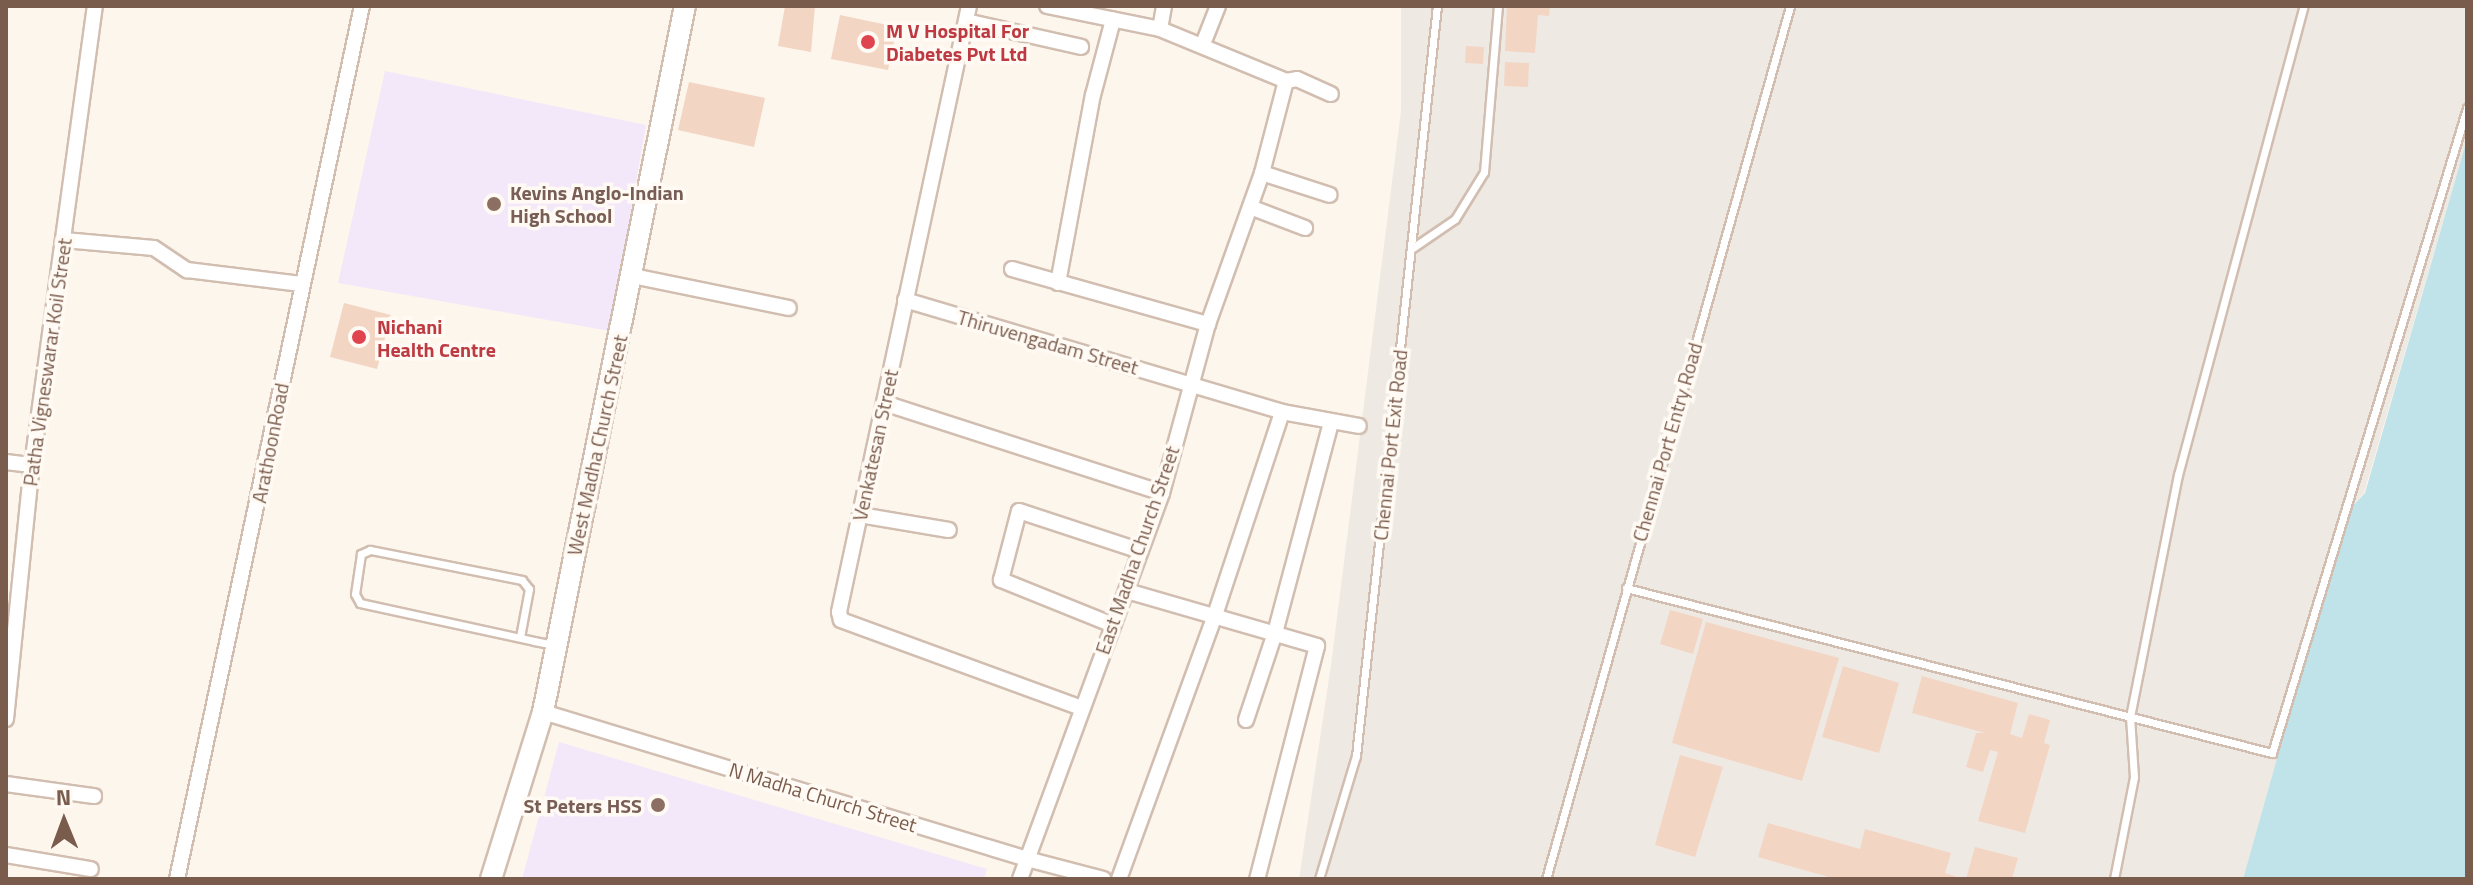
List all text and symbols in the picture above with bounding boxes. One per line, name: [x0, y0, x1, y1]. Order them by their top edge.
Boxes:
place label: M V Hospital For Diabetes Pvt Ltd: [886, 18, 1029, 65]
marker: M V Hospital For Diabetes Pvt Ltd: [857, 31, 879, 53]
place label: Kevins Anglo-Indian High School: [510, 180, 684, 227]
marker: Kevins Anglo-Indian High School: [485, 195, 503, 213]
street label: Patha Vigneswarar Koil Street: [18, 236, 76, 488]
street label: Thiruvengadam Street: [955, 305, 1141, 379]
place label: Nichani Health Centre: [377, 314, 496, 361]
marker: Nichani Health Centre: [348, 326, 370, 348]
street label: West Madha Church Street: [562, 332, 632, 558]
street label: Chennai Port Entry Road: [1627, 340, 1707, 544]
street label: Chennai Port Exit Road: [1368, 348, 1412, 542]
street label: Venkatesan Street: [847, 367, 903, 523]
street label: ArathoonRoad: [247, 381, 293, 505]
street label: East Madha Church Street: [1090, 443, 1184, 657]
street label: N Madha Church Street: [726, 757, 920, 837]
text: N: [56, 780, 72, 814]
north arrow: [24, 781, 104, 861]
place label: St Peters HSS: [524, 793, 642, 817]
marker: St Peters HSS: [649, 796, 667, 814]

